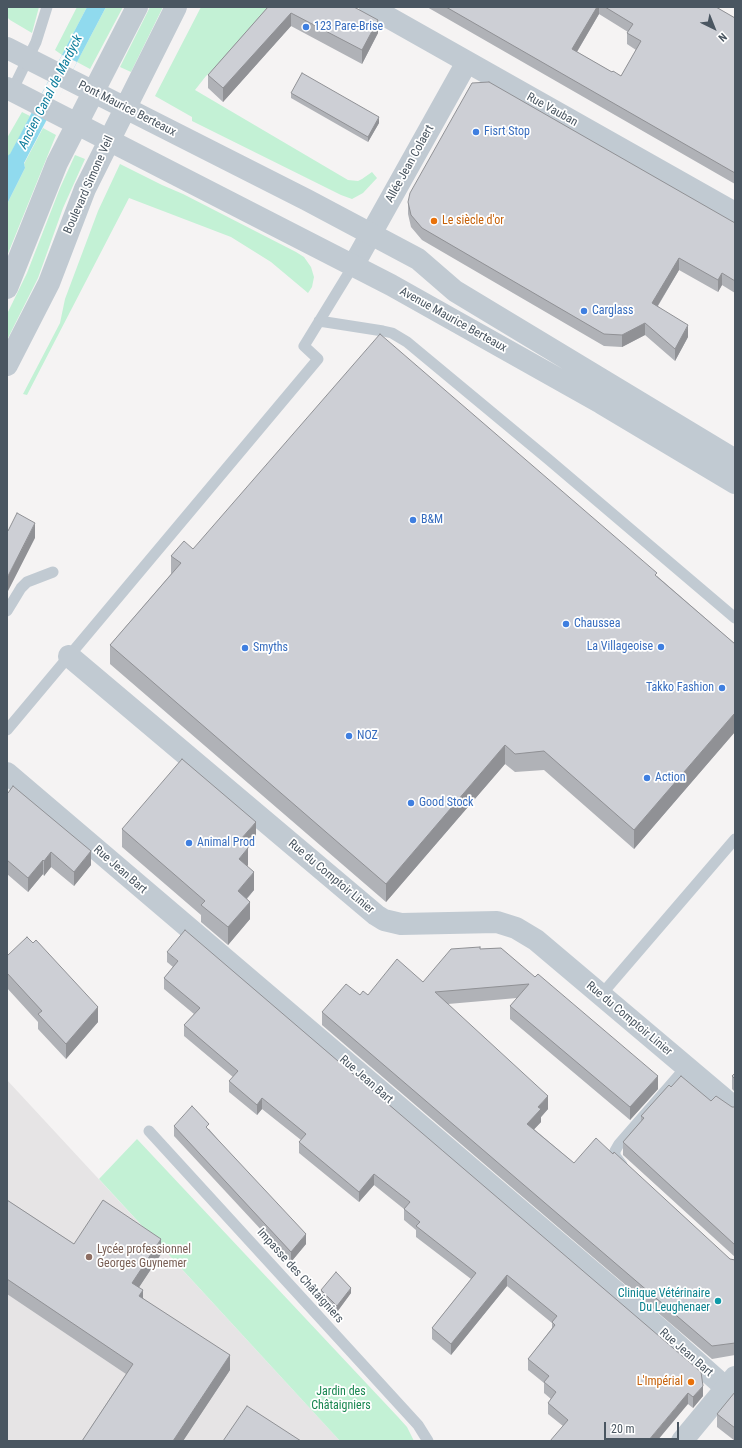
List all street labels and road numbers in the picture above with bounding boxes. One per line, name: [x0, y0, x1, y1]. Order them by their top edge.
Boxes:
street label: Pont Maurice Berteaux: [76, 78, 178, 140]
street label: Rue Vauban: [524, 90, 580, 130]
street label: Allée Jean Colaert: [383, 123, 437, 205]
street label: Boulevard Simone Veil: [61, 134, 117, 236]
street label: Avenue Maurice Berteaux: [397, 285, 509, 355]
street label: Rue du Comptoir Linier: [285, 837, 377, 917]
street label: Rue Jean Bart: [90, 843, 150, 897]
street label: Rue du Comptoir Linier: [583, 979, 675, 1059]
street label: Rue Jean Bart: [336, 1053, 396, 1107]
street label: Impasse des Châtaigniers: [254, 1226, 346, 1326]
street label: Rue Jean Bart: [656, 1326, 716, 1380]

